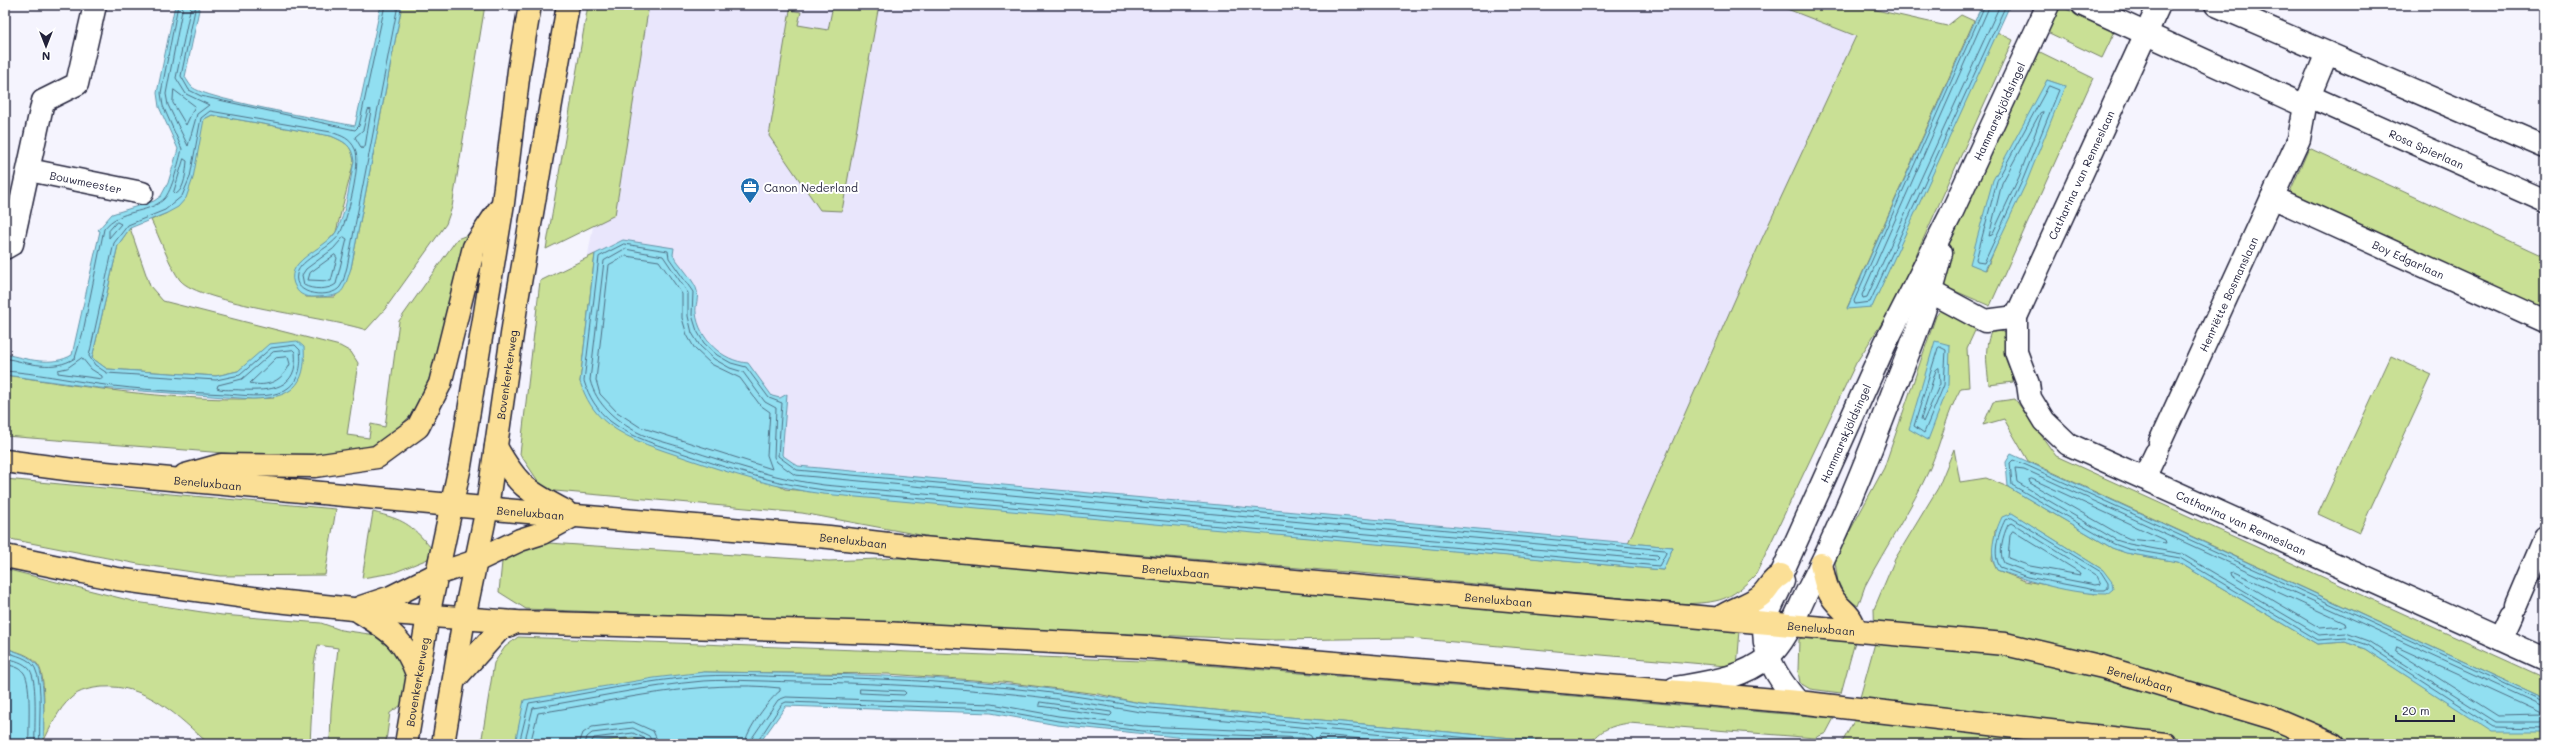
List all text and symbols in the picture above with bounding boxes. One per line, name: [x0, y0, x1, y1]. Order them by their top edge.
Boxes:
north arrow: [26, 26, 66, 66]
text: N: [42, 49, 50, 64]
street label: Hammarskjöldsingel: [1969, 60, 2028, 163]
street label: Catharina van Renneslaan: [2044, 108, 2118, 242]
street label: Rosa Spierlaan: [2387, 125, 2467, 172]
street label: Bouwmeester: [49, 167, 123, 196]
office icon: Canon Nederland: [739, 176, 761, 204]
place label: Canon Nederland: [764, 180, 858, 195]
street label: Henriëtte Bosmanslaan: [2195, 234, 2261, 354]
street label: Boy Edgarlaan: [2370, 236, 2447, 282]
street label: Bovenkerkerweg: [492, 329, 520, 420]
street label: Hammarskjöldsingel: [1816, 381, 1874, 485]
street label: Beneluxbaan: [173, 472, 242, 493]
street label: Catharina van Renneslaan: [2174, 486, 2309, 558]
street label: Beneluxbaan: [496, 502, 565, 522]
street label: Beneluxbaan: [819, 529, 888, 551]
street label: Beneluxbaan: [1141, 560, 1210, 581]
street label: Beneluxbaan: [1464, 589, 1533, 610]
street label: Beneluxbaan: [1787, 617, 1856, 638]
street label: Bovenkerkerweg: [402, 636, 432, 728]
street label: Beneluxbaan: [2106, 661, 2175, 695]
scale bar: [2396, 697, 2454, 723]
text: 20 m: [2402, 702, 2430, 718]

